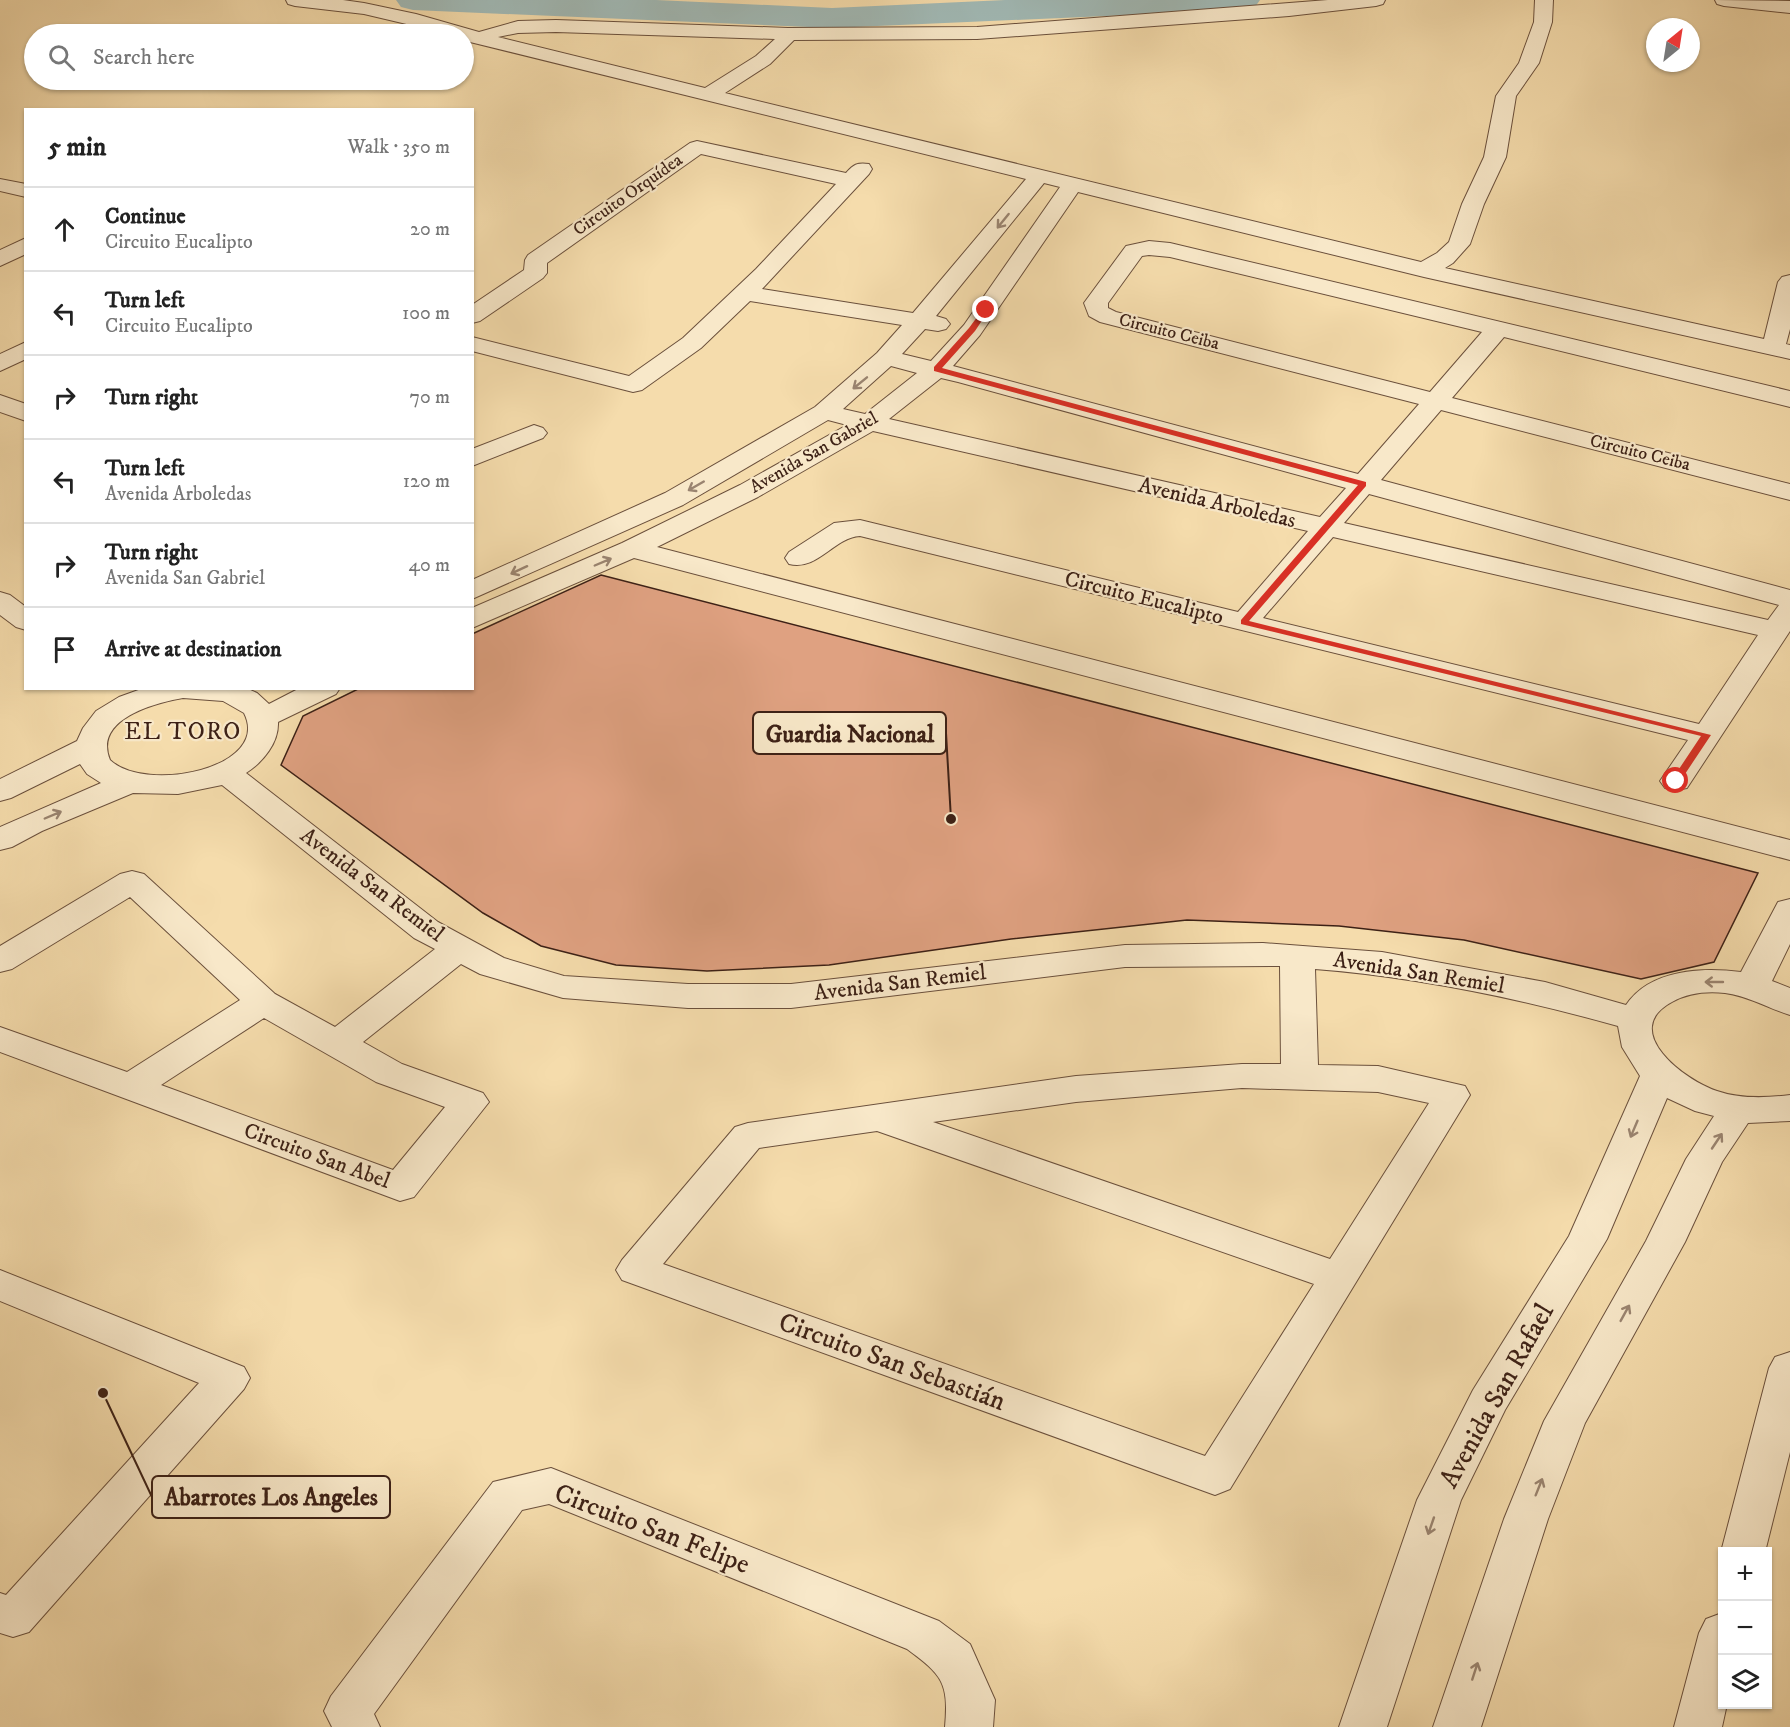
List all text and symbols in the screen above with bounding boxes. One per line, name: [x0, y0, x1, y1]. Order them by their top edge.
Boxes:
north arrow: [1646, 18, 1700, 72]
search box: [24, 24, 474, 90]
icon: search: [45, 41, 78, 74]
text: Search here: [93, 44, 195, 71]
text: 5 min: [48, 131, 106, 164]
text: Walk · 350 m: [348, 135, 450, 160]
street label: Circuito Orquídea: [569, 149, 687, 241]
text: Continue: [105, 203, 186, 230]
icon: ahead: [48, 213, 81, 246]
one-way arrow: [996, 213, 1009, 229]
text: 20 m: [410, 217, 450, 242]
text: Circuito Eucalipto: [105, 230, 253, 255]
text: Turn left: [105, 287, 185, 314]
route end: [972, 296, 998, 322]
icon: left: [48, 297, 81, 330]
text: 100 m: [402, 301, 450, 326]
street label: Circuito Ceiba: [1117, 309, 1222, 355]
text: Circuito Eucalipto: [105, 314, 253, 339]
one-way arrow: [852, 376, 868, 389]
icon: right: [48, 381, 81, 414]
text: Turn right: [105, 384, 198, 411]
text: 70 m: [409, 385, 450, 410]
street label: Avenida San Gabriel: [746, 407, 882, 499]
street label: Circuito Ceiba: [1588, 430, 1693, 476]
text: Turn left: [105, 455, 185, 482]
icon: left: [48, 465, 81, 498]
text: 120 m: [403, 469, 450, 494]
street label: Avenida Arboledas: [1136, 472, 1298, 534]
one-way arrow: [688, 481, 705, 493]
text: Avenida Arboledas: [105, 482, 251, 507]
text: Turn right: [105, 539, 198, 566]
icon: right: [48, 549, 81, 582]
text: 40 m: [408, 553, 450, 578]
one-way arrow: [593, 555, 611, 567]
one-way arrow: [511, 564, 529, 576]
street label: Circuito Eucalipto: [1062, 565, 1226, 631]
text: Avenida San Gabriel: [105, 566, 265, 591]
icon: arrive: [48, 633, 81, 666]
text: Arrive at destination: [105, 636, 282, 663]
callout: Guardia Nacional: [753, 712, 946, 754]
district label: EL TORO: [124, 717, 242, 747]
text: Guardia Nacional: [766, 720, 935, 750]
route start: [1662, 767, 1688, 793]
one-way arrow: [43, 809, 62, 820]
street label: Avenida San Remiel: [295, 822, 450, 948]
street label: Avenida San Remiel: [1331, 946, 1507, 1000]
street label: Avenida San Remiel: [812, 959, 988, 1007]
one-way arrow: [1705, 976, 1725, 988]
street label: Circuito San Abel: [240, 1117, 394, 1195]
one-way arrow: [1628, 1120, 1640, 1138]
one-way arrow: [1711, 1133, 1723, 1150]
street label: Avenida San Rafael: [1432, 1298, 1562, 1494]
street label: Circuito San Sebastián: [774, 1305, 1010, 1419]
one-way arrow: [1620, 1305, 1632, 1322]
callout: Abarrotes Los Angeles: [152, 1476, 390, 1518]
street label: Circuito San Felipe: [550, 1476, 754, 1582]
one-way arrow: [1534, 1478, 1545, 1497]
text: Abarrotes Los Angeles: [163, 1483, 378, 1513]
one-way arrow: [1424, 1516, 1435, 1535]
map controls: [1718, 1547, 1772, 1709]
button: +: [1718, 1547, 1772, 1601]
button: −: [1718, 1601, 1772, 1655]
button: layers: [1718, 1655, 1772, 1709]
one-way arrow: [1471, 1663, 1482, 1681]

